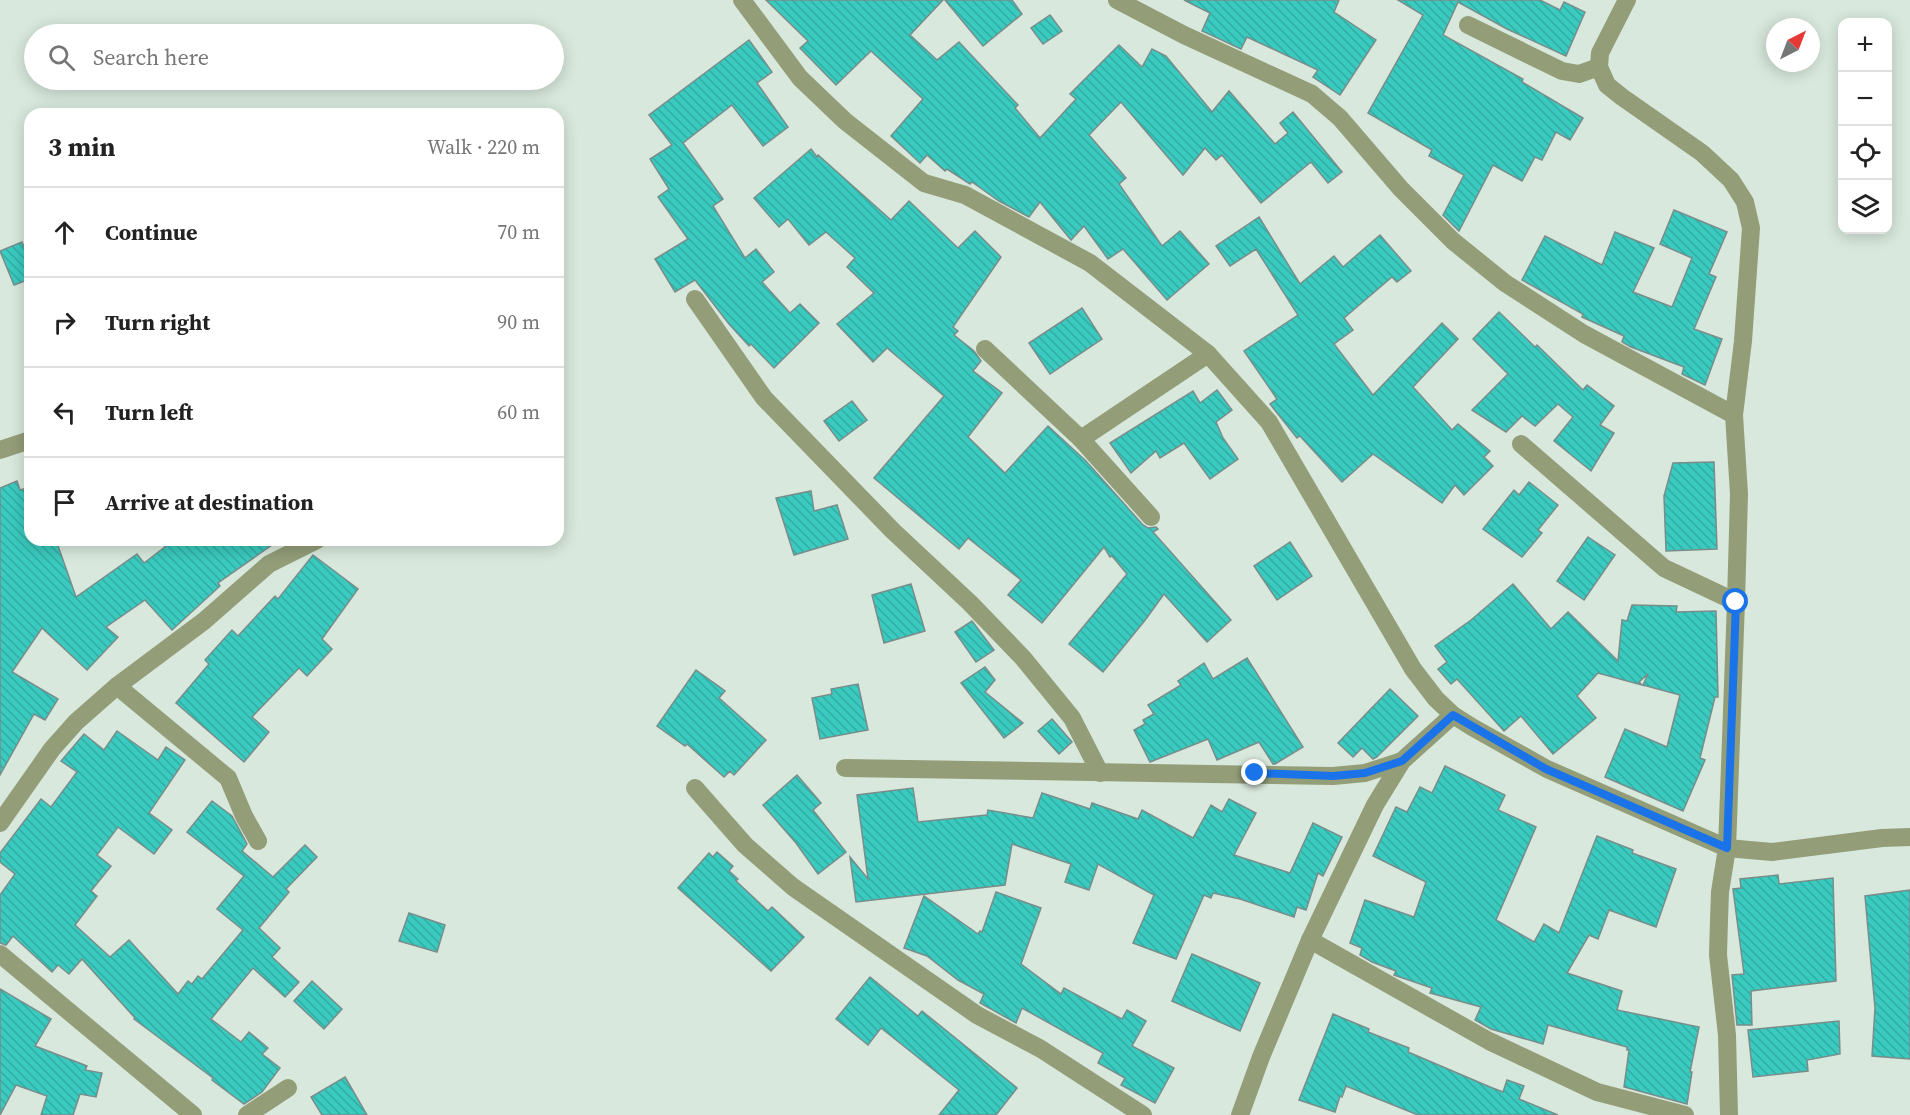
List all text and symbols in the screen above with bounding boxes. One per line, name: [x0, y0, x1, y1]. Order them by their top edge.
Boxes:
north arrow: [1766, 18, 1820, 72]
map controls: [1838, 18, 1892, 234]
button: +: [1838, 18, 1892, 72]
search box: [24, 24, 564, 90]
icon: search: [45, 41, 78, 74]
text: Search here: [93, 42, 209, 72]
button: −: [1838, 72, 1892, 126]
button: locate: [1838, 126, 1892, 180]
text: 3 min: [48, 129, 115, 165]
text: Walk · 220 m: [427, 133, 540, 161]
button: layers: [1838, 180, 1892, 234]
icon: ahead: [48, 216, 81, 249]
text: Continue: [105, 217, 198, 247]
text: 70 m: [497, 218, 540, 246]
icon: right: [48, 306, 81, 339]
text: Turn right: [105, 307, 210, 337]
text: 90 m: [497, 308, 540, 336]
icon: left: [48, 396, 81, 429]
text: Turn left: [105, 397, 193, 427]
text: 60 m: [497, 398, 540, 426]
icon: arrive: [48, 486, 81, 519]
text: Arrive at destination: [105, 487, 314, 517]
route start: [1722, 588, 1748, 614]
route end: [1241, 759, 1267, 785]

